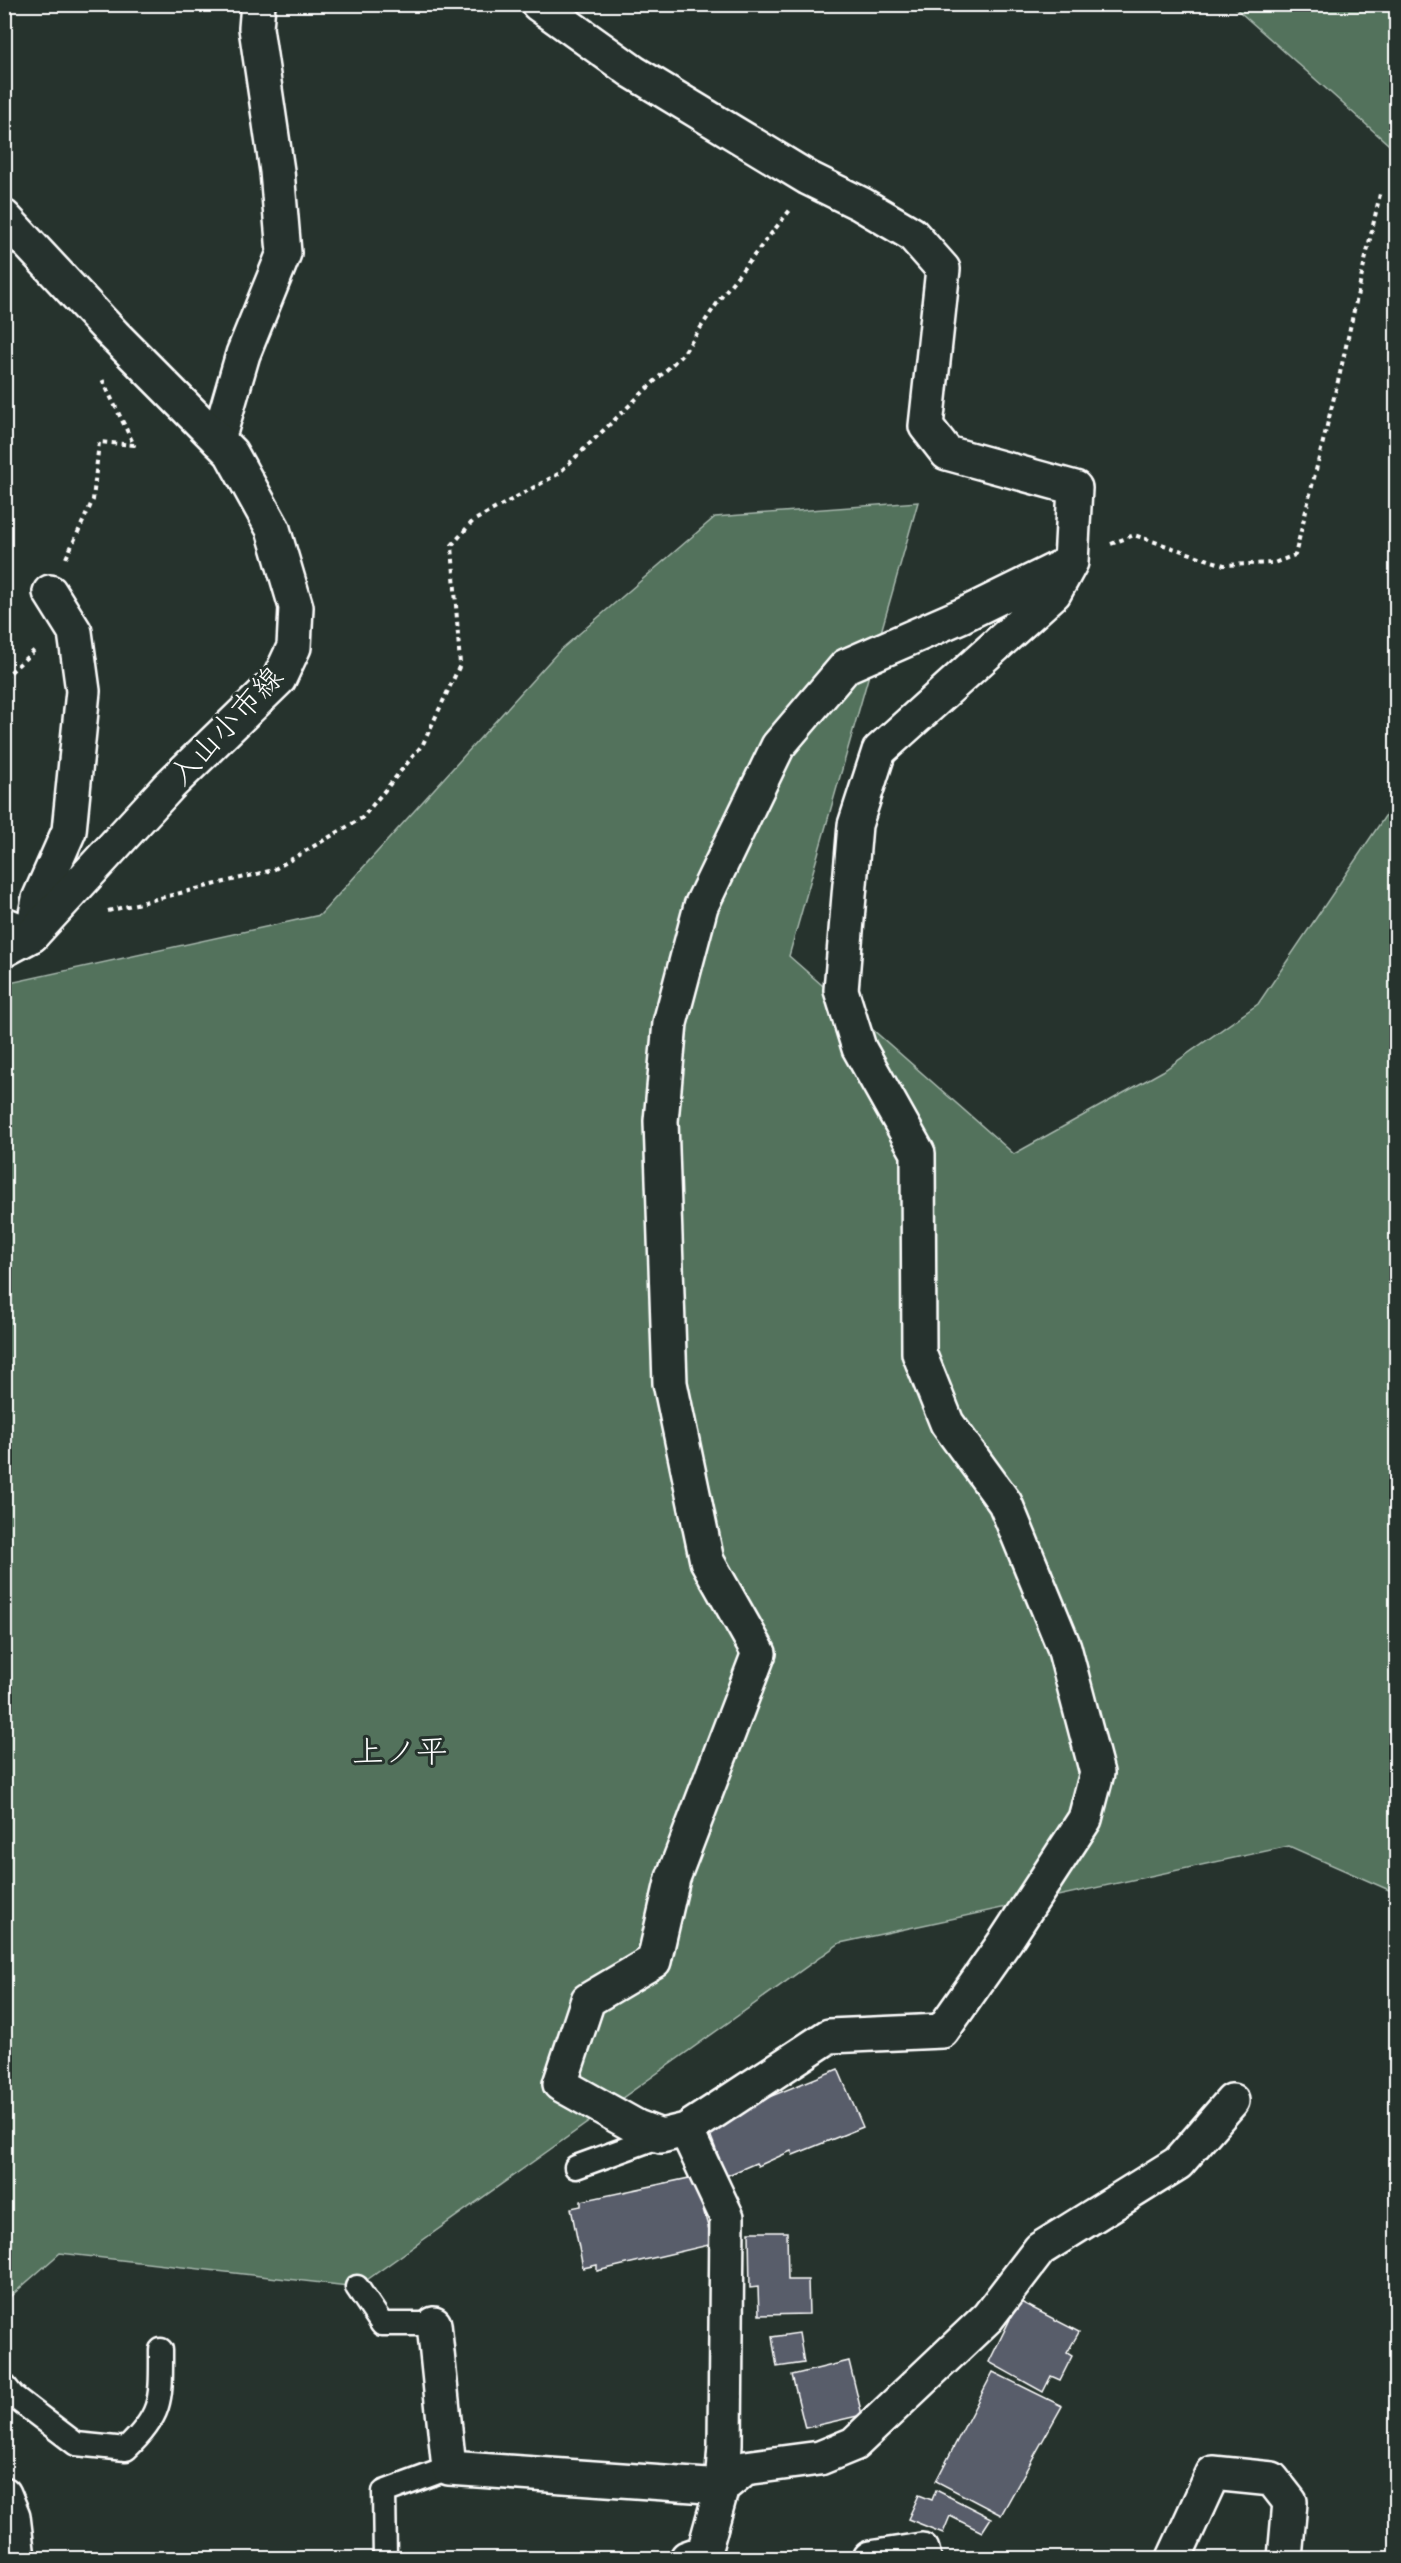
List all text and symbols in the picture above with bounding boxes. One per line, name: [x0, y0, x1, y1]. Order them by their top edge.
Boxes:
street label: 入山小市線: [161, 658, 291, 794]
district label: 上ノ平: [352, 1731, 448, 1772]

